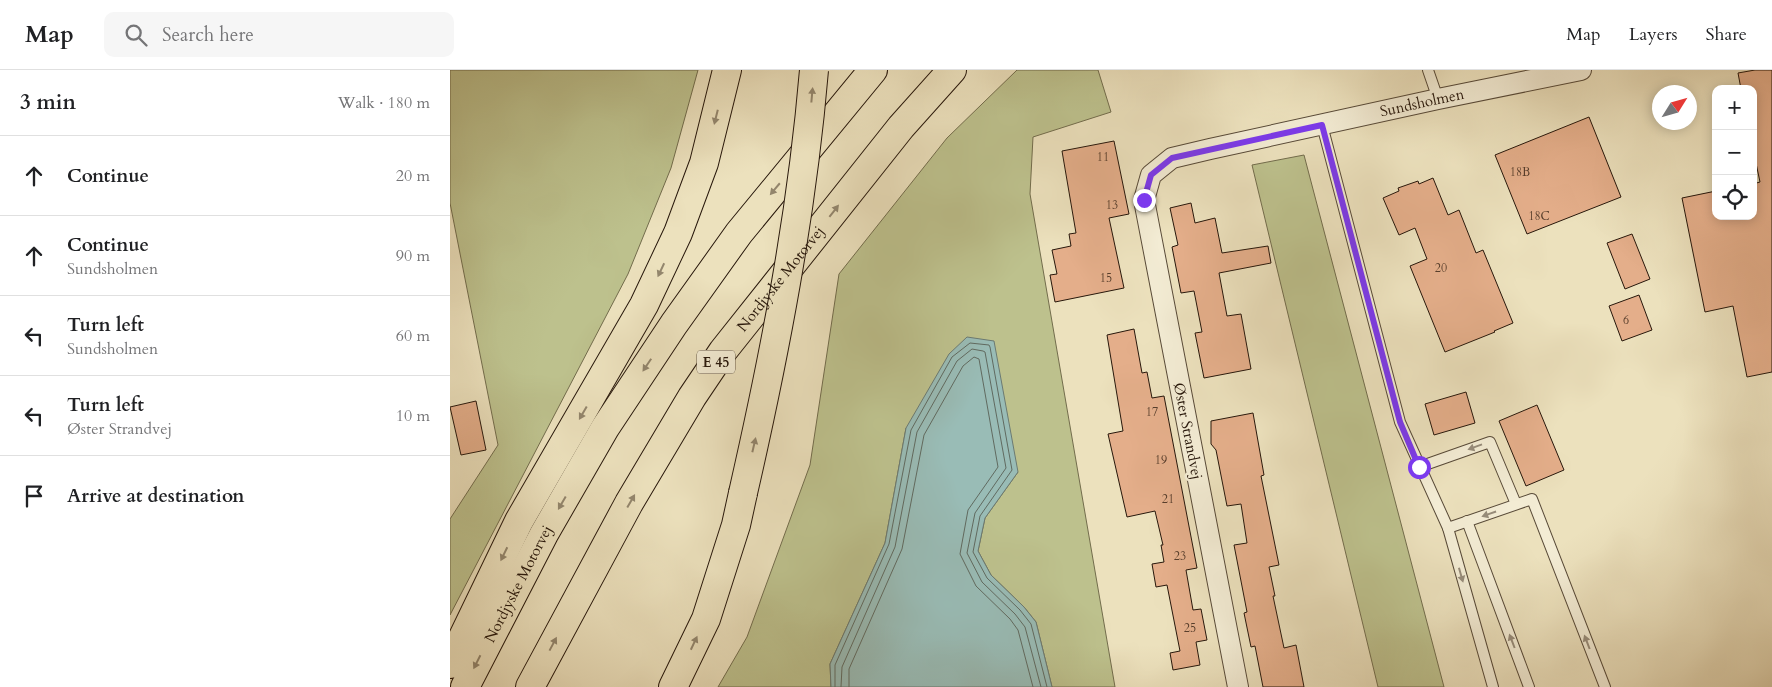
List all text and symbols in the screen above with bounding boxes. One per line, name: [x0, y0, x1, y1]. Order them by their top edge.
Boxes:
search box: [104, 12, 454, 57]
text: Map: [25, 18, 74, 51]
icon: search: [122, 21, 150, 49]
text: Search here: [162, 22, 254, 48]
text: Map: [1566, 22, 1601, 47]
text: Layers: [1629, 22, 1678, 47]
text: Share: [1706, 22, 1747, 47]
street label: Sundsholmen: [1378, 84, 1466, 121]
north arrow: [1652, 85, 1697, 130]
map controls: [1712, 85, 1757, 220]
button: +: [1712, 85, 1757, 130]
one-way arrow: [808, 87, 816, 103]
text: 3 min: [20, 88, 76, 117]
text: Walk · 180 m: [338, 92, 430, 114]
one-way arrow: [712, 110, 720, 125]
button: −: [1712, 130, 1757, 175]
house number: 11: [1097, 149, 1109, 165]
icon: ahead: [20, 162, 48, 190]
text: Continue: [67, 163, 149, 189]
house number: 18B: [1510, 164, 1530, 180]
text: 20 m: [396, 165, 430, 187]
button: locate: [1712, 175, 1757, 220]
one-way arrow: [770, 182, 781, 195]
route end: [1133, 189, 1156, 212]
house number: 13: [1106, 197, 1118, 213]
one-way arrow: [829, 205, 840, 218]
house number: 18C: [1528, 208, 1550, 224]
street label: Nordjyske Motorvej: [732, 222, 829, 336]
text: Continue: [67, 232, 149, 258]
icon: ahead: [20, 242, 48, 270]
text: 90 m: [396, 245, 430, 267]
text: Sundsholmen: [67, 258, 158, 280]
house number: 20: [1435, 260, 1447, 276]
one-way arrow: [657, 263, 665, 277]
house number: 15: [1100, 270, 1112, 286]
text: Turn left: [67, 312, 144, 338]
house number: 6: [1623, 312, 1629, 328]
icon: left: [20, 322, 48, 350]
text: 60 m: [396, 325, 430, 347]
text: Sundsholmen: [67, 338, 158, 360]
road number: E 45: [697, 350, 735, 374]
one-way arrow: [642, 358, 652, 372]
street label: Øster Strandvej: [1169, 381, 1207, 481]
text: Turn left: [67, 392, 144, 418]
icon: left: [20, 402, 48, 430]
house number: 17: [1146, 404, 1158, 420]
text: 10 m: [396, 405, 430, 427]
one-way arrow: [579, 406, 588, 419]
text: Øster Strandvej: [67, 418, 172, 440]
one-way arrow: [750, 438, 758, 453]
one-way arrow: [1467, 443, 1482, 451]
house number: 19: [1155, 452, 1167, 468]
route start: [1408, 456, 1431, 479]
icon: arrive: [20, 482, 48, 510]
text: Arrive at destination: [67, 483, 244, 509]
house number: 21: [1162, 491, 1174, 507]
one-way arrow: [626, 495, 635, 508]
one-way arrow: [557, 496, 566, 510]
one-way arrow: [1482, 510, 1497, 518]
street label: Nordjyske Motorvej: [480, 522, 557, 646]
one-way arrow: [499, 547, 507, 561]
house number: 23: [1174, 548, 1186, 564]
one-way arrow: [1457, 568, 1465, 583]
house number: 25: [1184, 620, 1196, 636]
one-way arrow: [1508, 634, 1515, 649]
one-way arrow: [1583, 634, 1590, 649]
one-way arrow: [691, 636, 699, 650]
one-way arrow: [549, 637, 557, 651]
one-way arrow: [473, 655, 481, 669]

